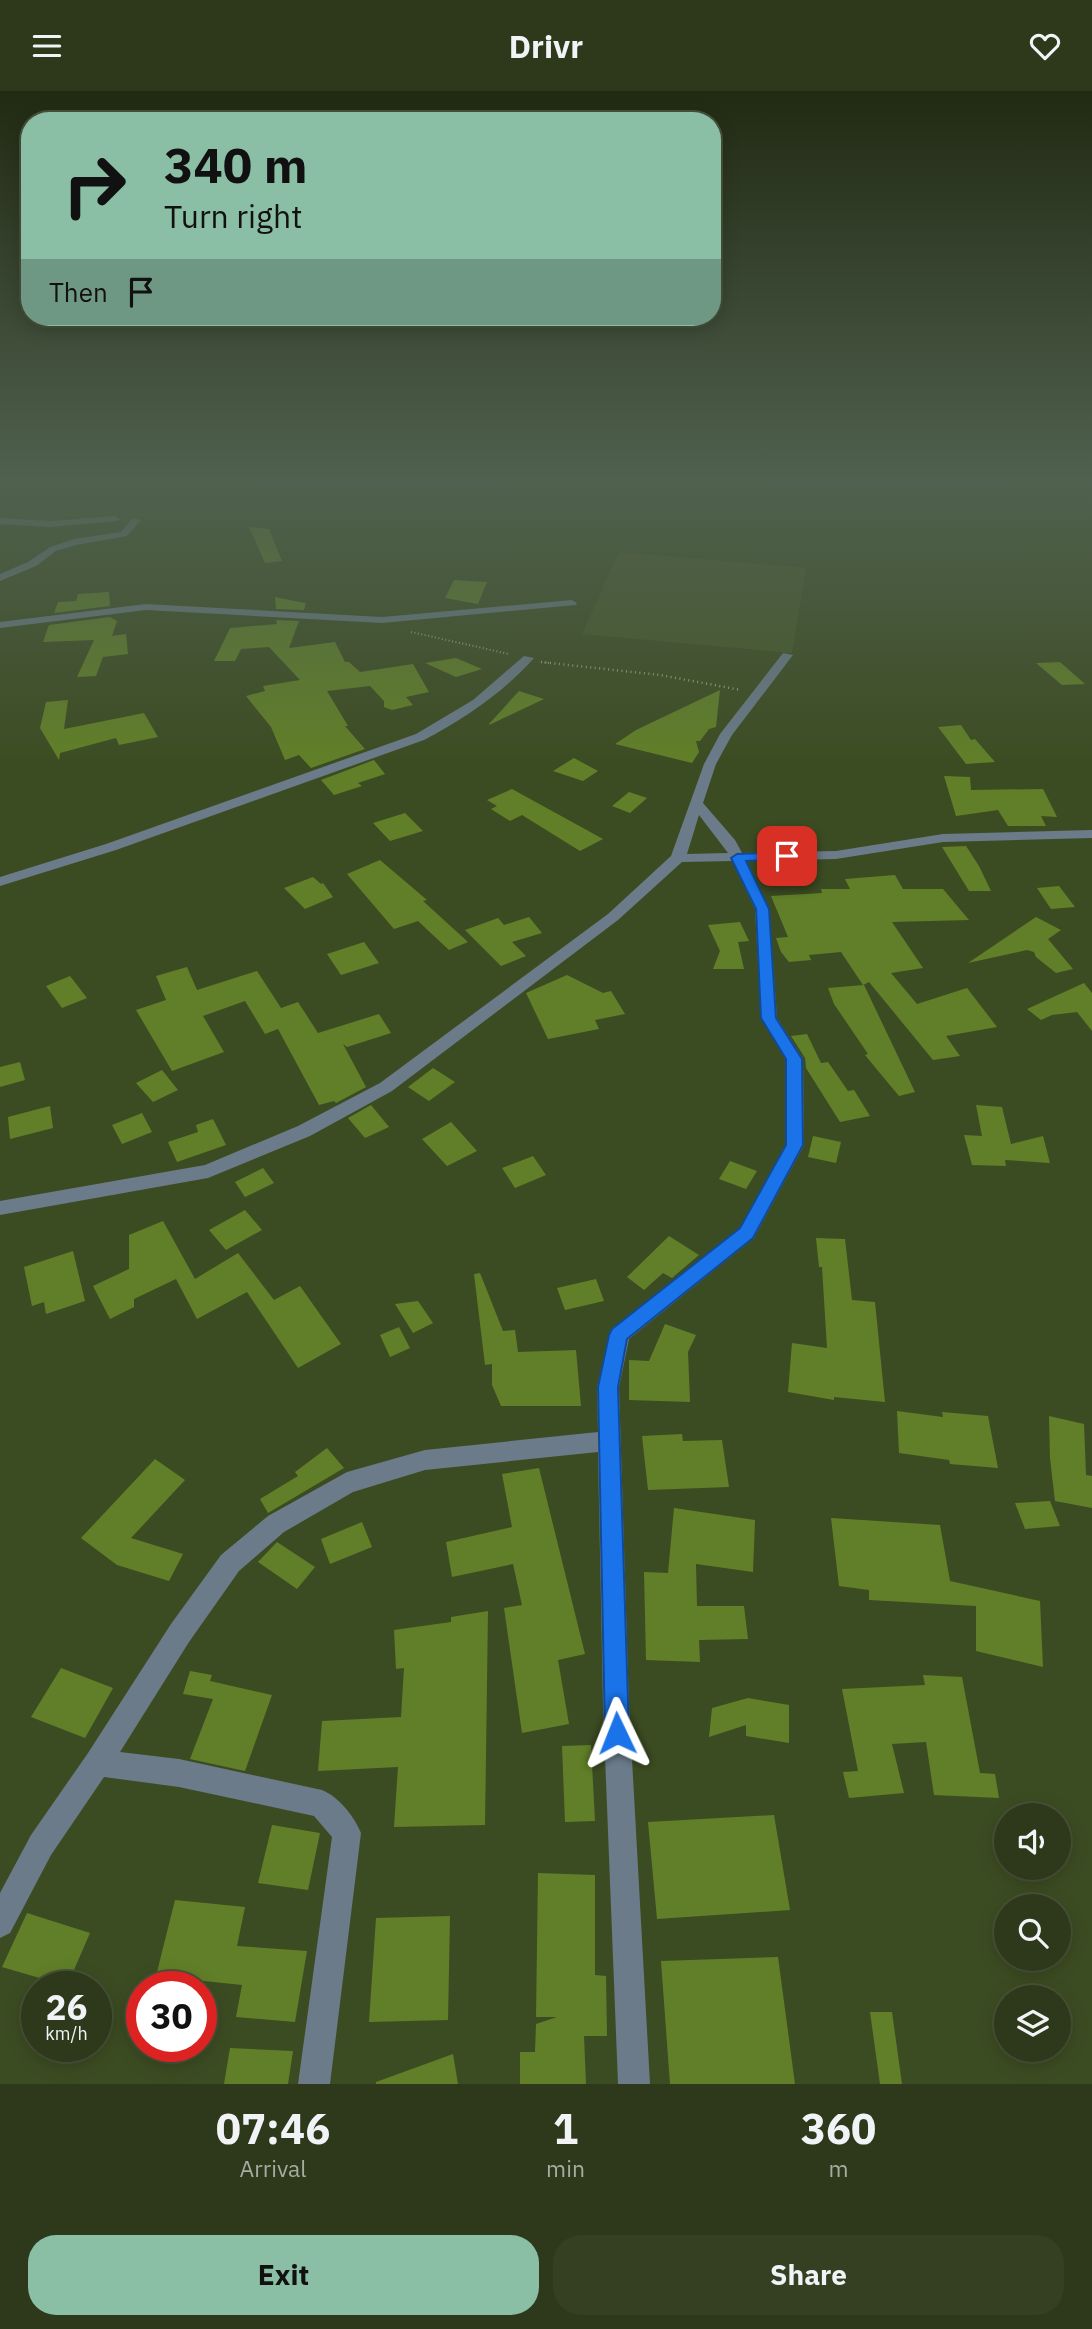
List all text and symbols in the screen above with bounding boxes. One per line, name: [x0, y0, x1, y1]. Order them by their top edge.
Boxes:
text: Drivr: [509, 25, 583, 67]
icon: menu: [28, 27, 66, 65]
icon: heart: [1026, 27, 1064, 65]
text: 340 m: [164, 133, 308, 196]
icon: right: [49, 140, 140, 231]
text: Turn right: [164, 195, 302, 237]
icon: arrive: [122, 273, 160, 311]
text: Then: [49, 275, 108, 309]
pin: [757, 826, 817, 886]
icon: arrive: [768, 837, 806, 875]
position arrow: [580, 1696, 654, 1770]
map controls: [994, 1803, 1071, 2062]
button: sound: [994, 1803, 1071, 1880]
button: search: [994, 1894, 1071, 1971]
speed limit sign: 30: [126, 1971, 217, 2062]
text: 26: [45, 1984, 88, 2030]
button: layers: [994, 1985, 1071, 2062]
text: km/h: [45, 2022, 88, 2045]
text: 07:46: [216, 2101, 330, 2156]
text: 1: [553, 2101, 578, 2156]
text: 360: [801, 2101, 876, 2156]
text: Arrival: [240, 2153, 307, 2183]
text: min: [546, 2153, 585, 2183]
text: m: [828, 2153, 849, 2183]
button: Exit: [28, 2235, 539, 2315]
button: Share: [553, 2235, 1064, 2315]

